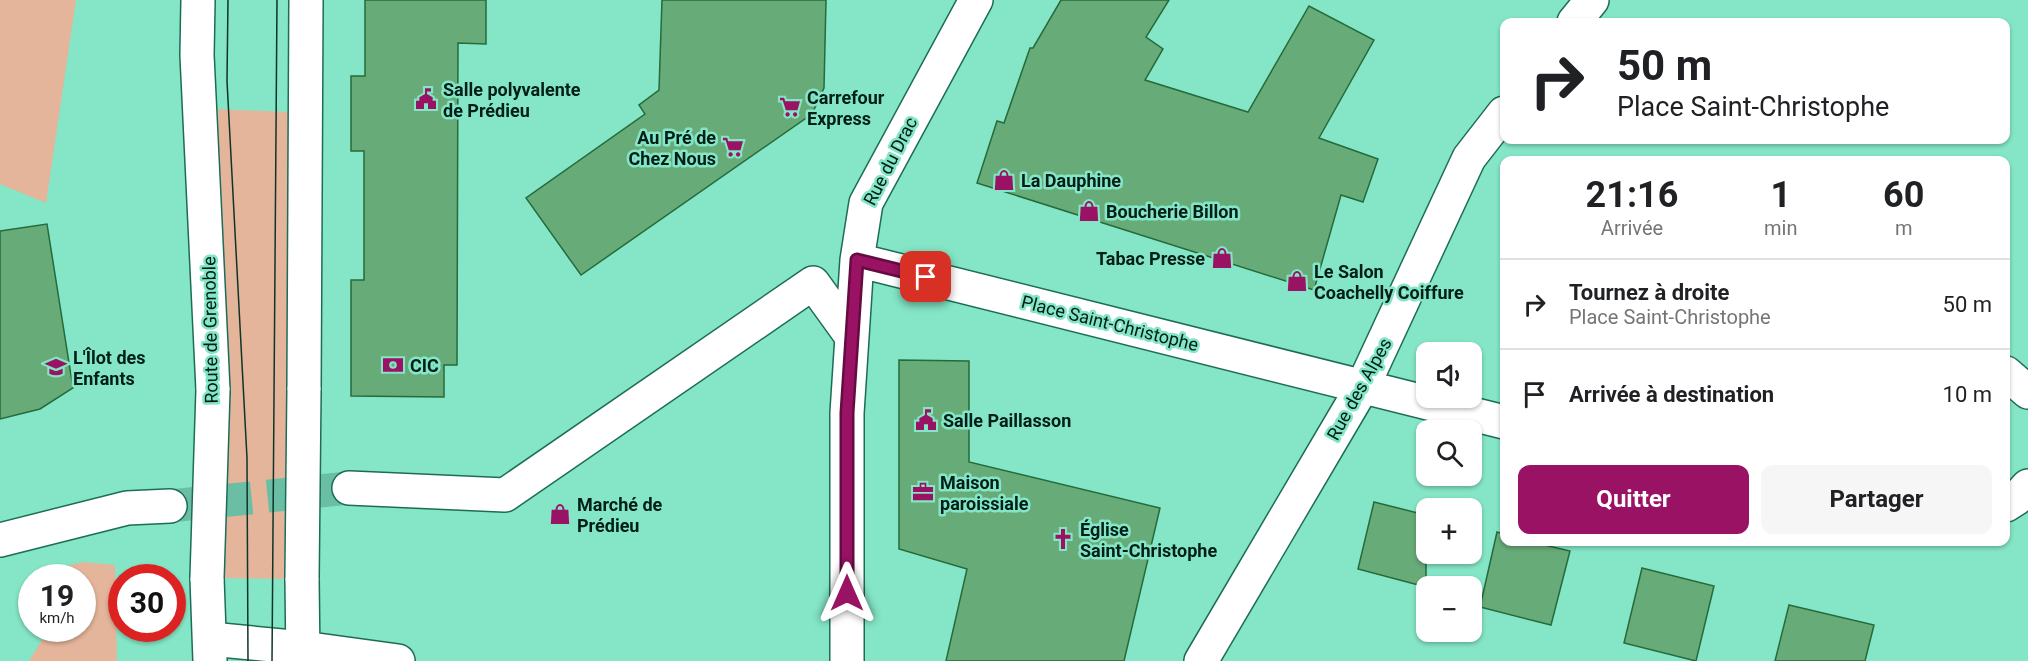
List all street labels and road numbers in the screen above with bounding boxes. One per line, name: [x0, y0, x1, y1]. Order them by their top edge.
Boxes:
street label: Rue du Drac: [859, 113, 921, 209]
street label: Route de Grenoble: [198, 256, 222, 404]
street label: Place Saint-Christophe: [1019, 291, 1201, 355]
street label: Rue des Alpes: [1322, 334, 1396, 444]

